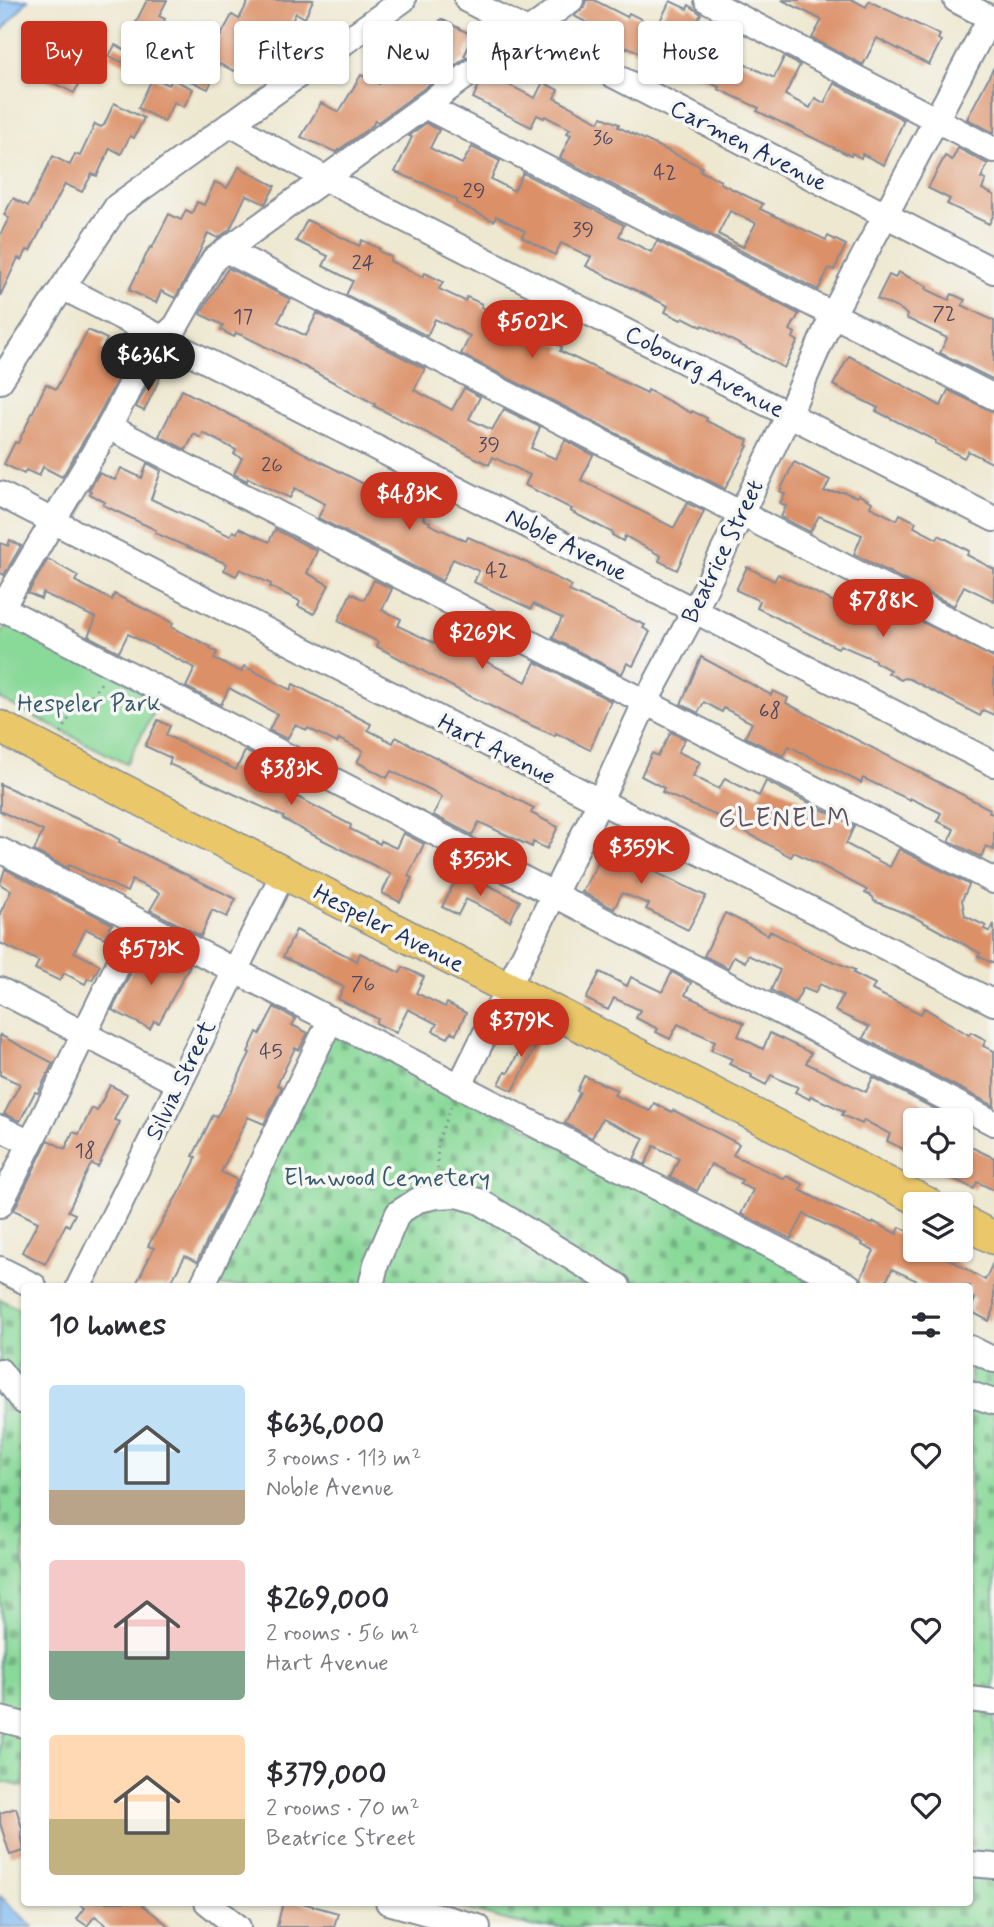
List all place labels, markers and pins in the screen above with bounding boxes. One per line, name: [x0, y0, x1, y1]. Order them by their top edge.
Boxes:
pin: $502K: [483, 300, 581, 360]
pin: $636K: [99, 334, 197, 393]
pin: $483K: [360, 472, 458, 532]
pin: $788K: [834, 580, 932, 639]
pin: $269K: [433, 612, 531, 671]
pin: $383K: [242, 748, 340, 807]
pin: $359K: [592, 826, 690, 886]
pin: $353K: [431, 838, 529, 898]
pin: $573K: [102, 928, 200, 987]
pin: $379K: [472, 1000, 570, 1059]

